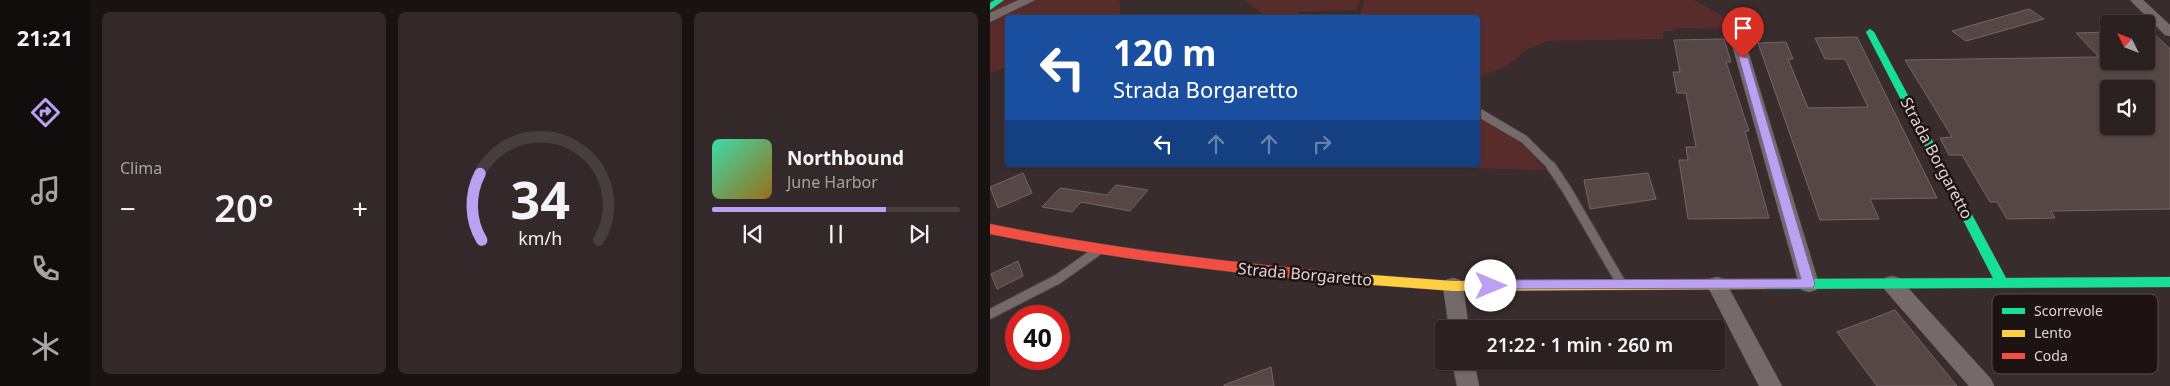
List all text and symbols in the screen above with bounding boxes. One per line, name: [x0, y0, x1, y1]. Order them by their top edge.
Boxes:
pin: [1722, 7, 1764, 58]
icon: arrive: [1729, 14, 1757, 42]
north arrow: [2100, 15, 2155, 70]
map controls: [2100, 15, 2155, 135]
text: 21:21: [17, 22, 73, 52]
text: 120 m: [1113, 29, 1216, 76]
icon: left: [1030, 35, 1095, 100]
text: Strada Borgaretto: [1113, 74, 1298, 104]
button: sound: [2100, 80, 2155, 135]
street label: Strada Borgaretto: [1896, 93, 1978, 223]
icon: directions: [28, 95, 63, 130]
icon: left: [1149, 130, 1177, 158]
icon: ahead: [1202, 130, 1230, 158]
icon: ahead: [1255, 130, 1283, 158]
icon: right: [1308, 130, 1336, 158]
text: Northbound: [787, 145, 904, 171]
text: Clima: [120, 157, 162, 179]
text: 34: [510, 163, 570, 234]
text: June Harbor: [787, 171, 878, 193]
icon: music: [28, 173, 63, 208]
text: 20°: [214, 181, 274, 233]
text: −: [120, 189, 136, 227]
text: +: [352, 189, 368, 227]
icon: previous: [739, 220, 767, 248]
icon: pause: [822, 220, 850, 248]
icon: next: [905, 220, 933, 248]
text: km/h: [518, 226, 562, 250]
icon: phone: [28, 251, 63, 286]
street label: Strada Borgaretto: [1237, 257, 1373, 291]
position arrow: [1464, 259, 1516, 311]
legend: [1992, 294, 2158, 374]
text: Scorrevole: [2034, 301, 2103, 320]
speed limit sign: 40: [1005, 305, 1070, 370]
text: Lento: [2034, 323, 2071, 342]
icon: climate: [28, 329, 63, 364]
text: 21:22 · 1 min · 260 m: [1487, 332, 1673, 358]
text: Coda: [2034, 346, 2068, 365]

